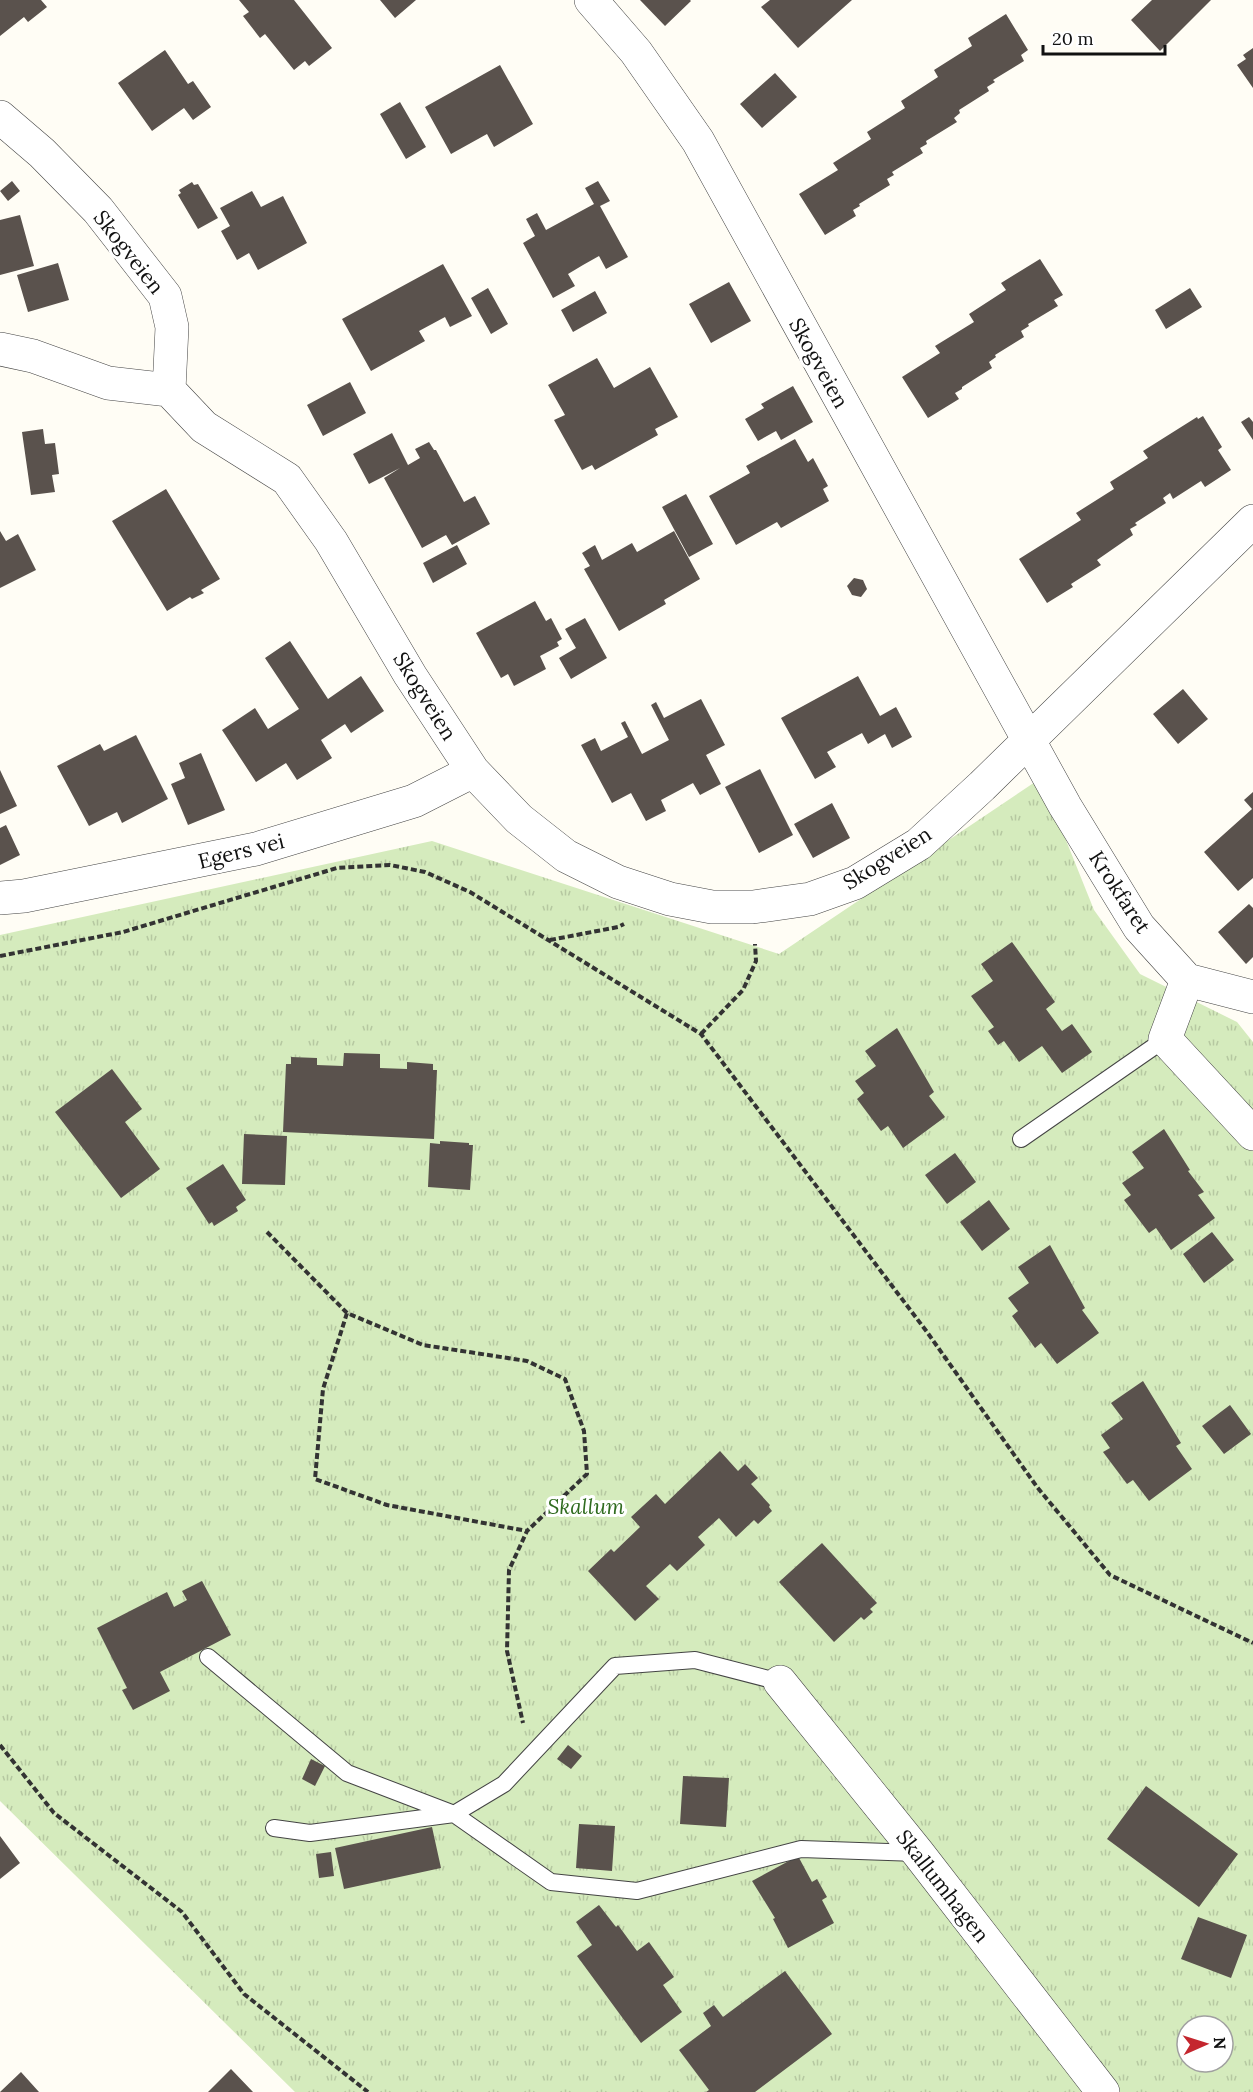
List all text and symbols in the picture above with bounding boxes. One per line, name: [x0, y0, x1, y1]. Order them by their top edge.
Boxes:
scale bar: [1043, 18, 1164, 56]
text: 20 m: [1052, 27, 1094, 50]
street label: Skogveien: [88, 205, 170, 300]
street label: Skogveien: [783, 313, 855, 413]
street label: Skogveien: [387, 647, 463, 745]
street label: Skogveien: [838, 820, 936, 896]
street label: Egers vei: [195, 827, 287, 875]
street label: Krokfaret: [1083, 846, 1157, 939]
park label: Skallum: [547, 1493, 625, 1520]
street label: Skallumhagen: [891, 1824, 996, 1948]
north arrow: [1175, 2014, 1235, 2074]
text: N: [1210, 2037, 1230, 2050]

